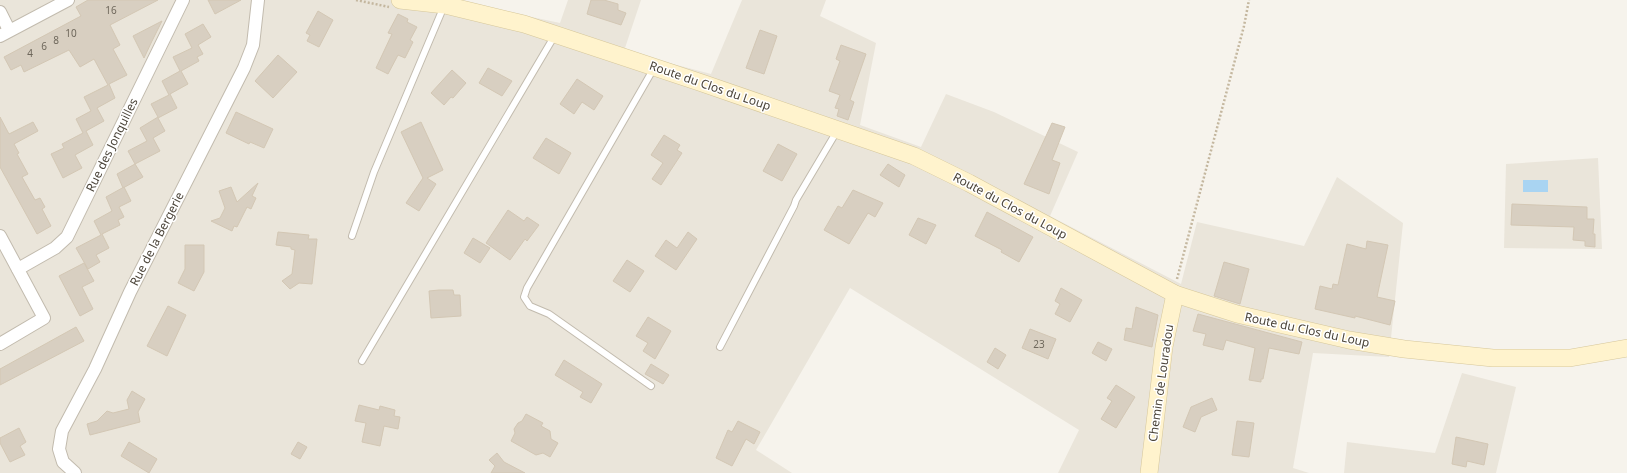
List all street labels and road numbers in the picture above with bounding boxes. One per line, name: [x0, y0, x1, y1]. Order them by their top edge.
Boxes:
street label: Route du Clos du Loup: [647, 57, 773, 114]
street label: Rue des Jonquilles: [81, 95, 142, 194]
street label: Route du Clos du Loup: [950, 168, 1070, 243]
street label: Rue de la Bergerie: [126, 189, 188, 289]
street label: Route du Clos du Loup: [1243, 308, 1371, 351]
street label: Chemin de Louradou: [1144, 323, 1177, 443]

